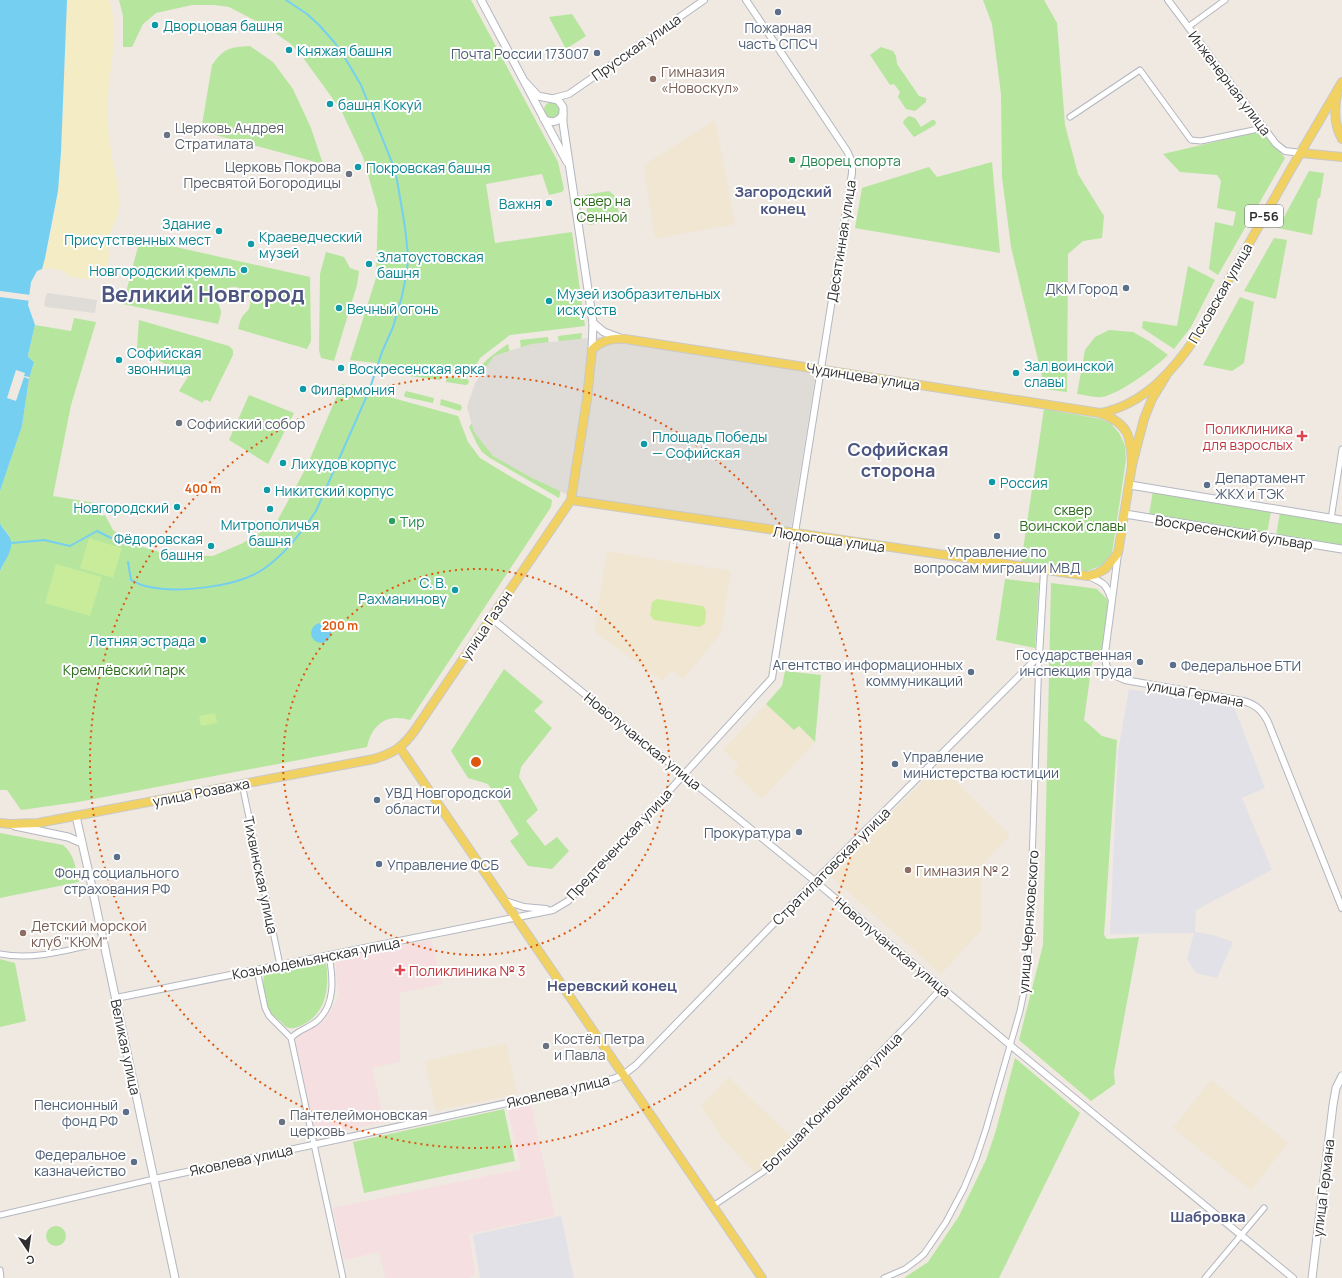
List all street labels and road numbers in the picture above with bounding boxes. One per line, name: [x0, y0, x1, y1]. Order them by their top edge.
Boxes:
street label: Прусская улица: [588, 9, 684, 85]
street label: Инженерная улица: [1184, 27, 1276, 139]
street label: Десятинная улица: [822, 179, 860, 303]
road number: Р-56: [1245, 205, 1283, 227]
street label: Псковская улица: [1184, 240, 1256, 346]
street label: Чудинцева улица: [805, 358, 921, 394]
street label: Воскресенский бульвар: [1154, 510, 1314, 554]
street label: Людогоща улица: [772, 522, 886, 556]
street label: улица Газон: [456, 586, 516, 664]
street label: улица Германа: [1145, 675, 1245, 711]
street label: Новолучанская улица: [581, 688, 705, 794]
street label: улица Розважа: [151, 773, 251, 811]
street label: Предтеченская улица: [562, 784, 676, 904]
street label: Стратилатовская улица: [768, 803, 894, 929]
street label: Тихвинская улица: [239, 814, 283, 936]
street label: улица Черняховского: [1013, 849, 1043, 995]
street label: Новолучанская улица: [831, 893, 955, 1001]
street label: Козьмодемьянская улица: [230, 932, 402, 984]
street label: Великая улица: [107, 997, 145, 1097]
street label: Большая Конюшенная улица: [758, 1028, 906, 1176]
street label: Яковлева улица: [505, 1070, 611, 1112]
street label: улица Германа: [1308, 1138, 1338, 1238]
street label: Яковлева улица: [188, 1140, 294, 1180]

